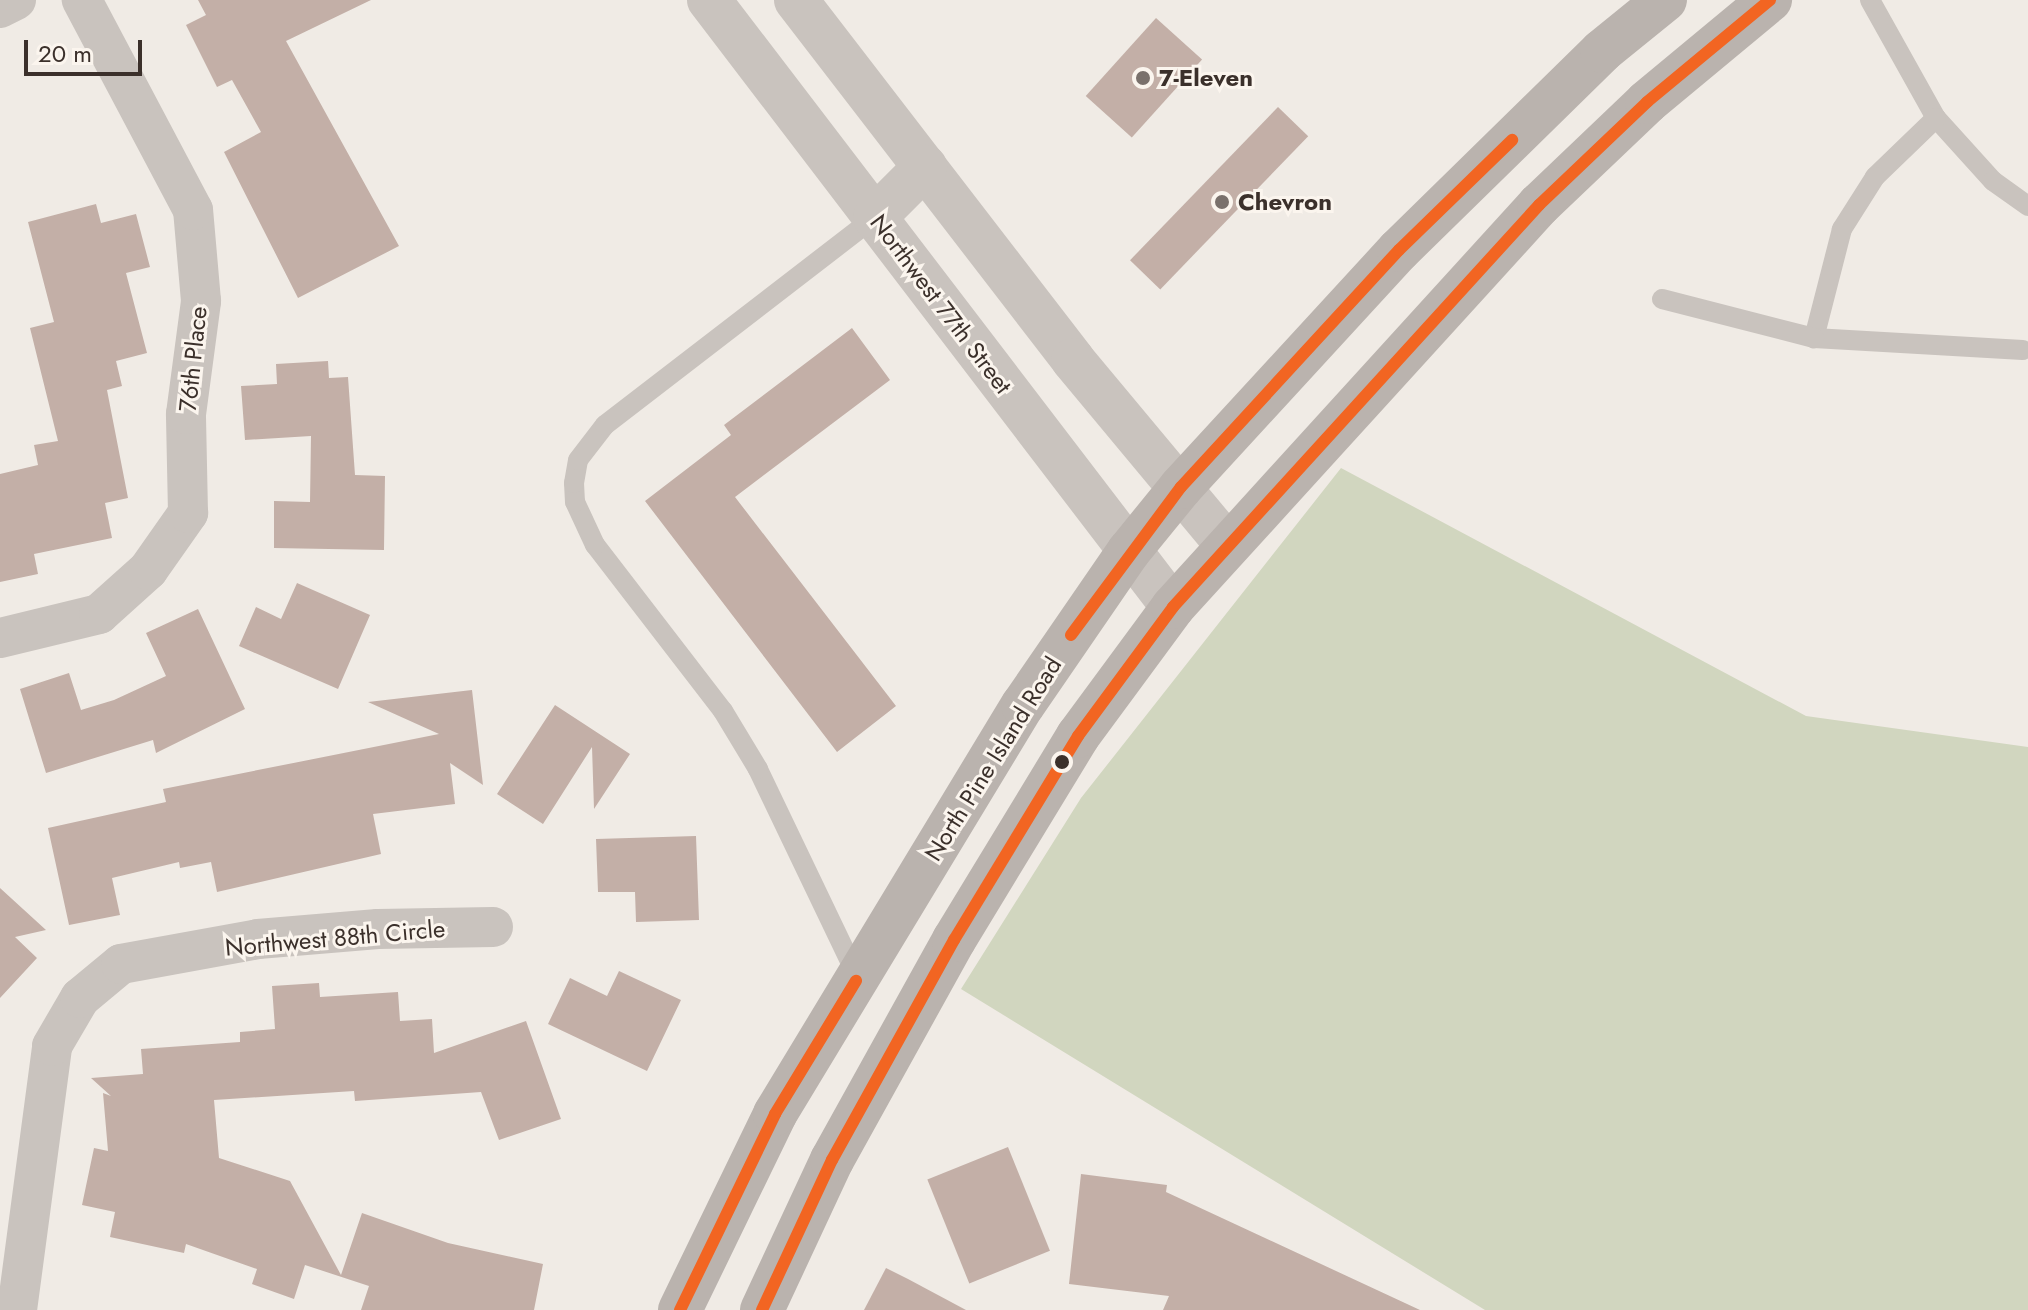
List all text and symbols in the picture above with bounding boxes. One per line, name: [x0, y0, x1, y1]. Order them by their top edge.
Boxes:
scale bar: [28, 24, 146, 74]
text: 20 m: [38, 36, 92, 71]
place label: 7-Eleven: [1159, 64, 1253, 92]
marker: 7-Eleven: [1134, 69, 1152, 87]
place label: Chevron: [1238, 188, 1332, 216]
marker: Chevron: [1213, 193, 1231, 211]
street label: Northwest 77th Street: [864, 209, 1018, 399]
street label: 76th Place: [173, 305, 213, 413]
street label: North Pine Island Road: [919, 652, 1067, 866]
unlabelled marker: [1054, 754, 1070, 770]
street label: Northwest 88th Circle: [224, 914, 446, 962]

